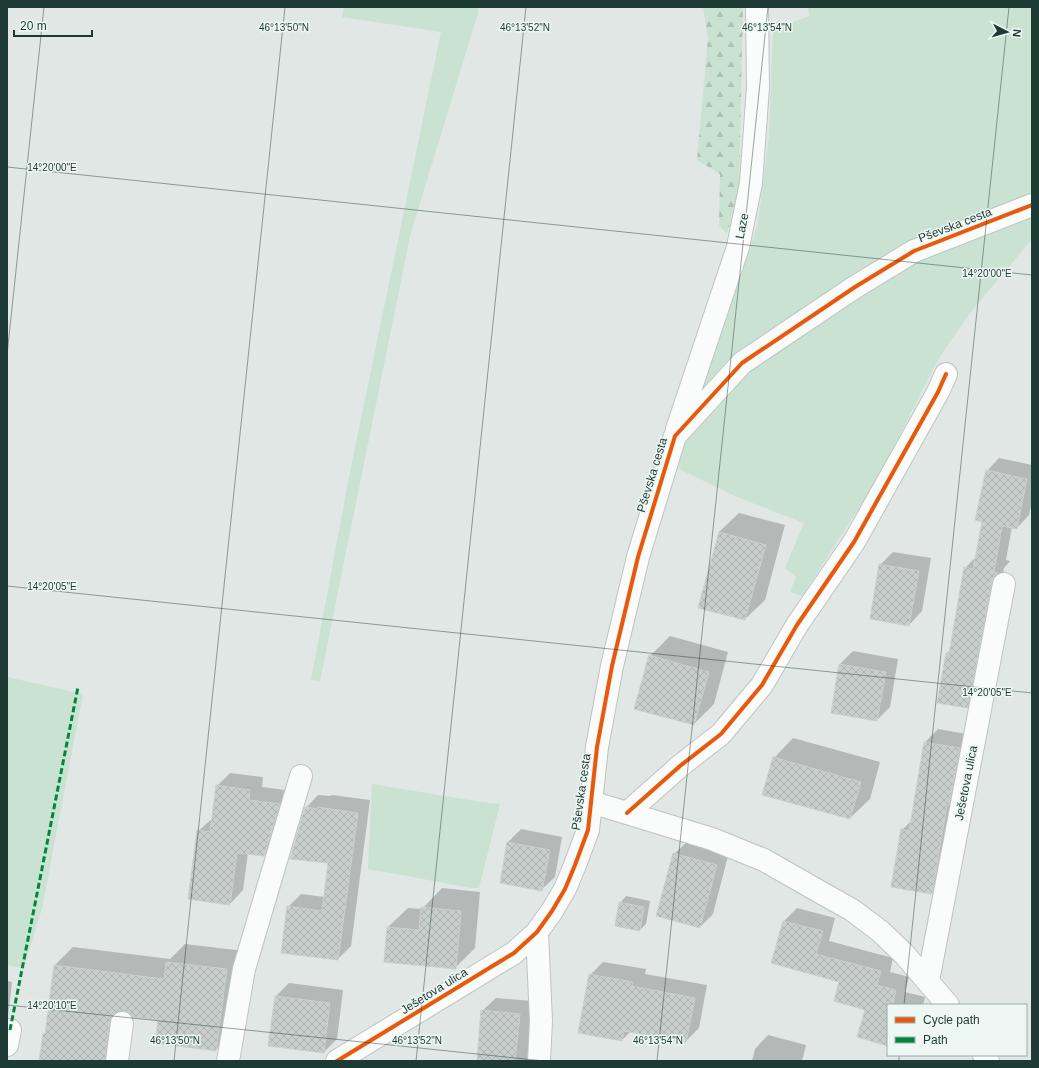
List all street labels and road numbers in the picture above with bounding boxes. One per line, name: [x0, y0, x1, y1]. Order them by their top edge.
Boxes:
street label: Pševska cesta: [916, 204, 994, 245]
street label: Laze: [733, 212, 751, 240]
street label: Pševska cesta: [634, 436, 670, 514]
street label: Ješetova ulica: [952, 744, 980, 822]
street label: Pševska cesta: [569, 752, 593, 831]
street label: Ješetova ulica: [398, 965, 470, 1017]

